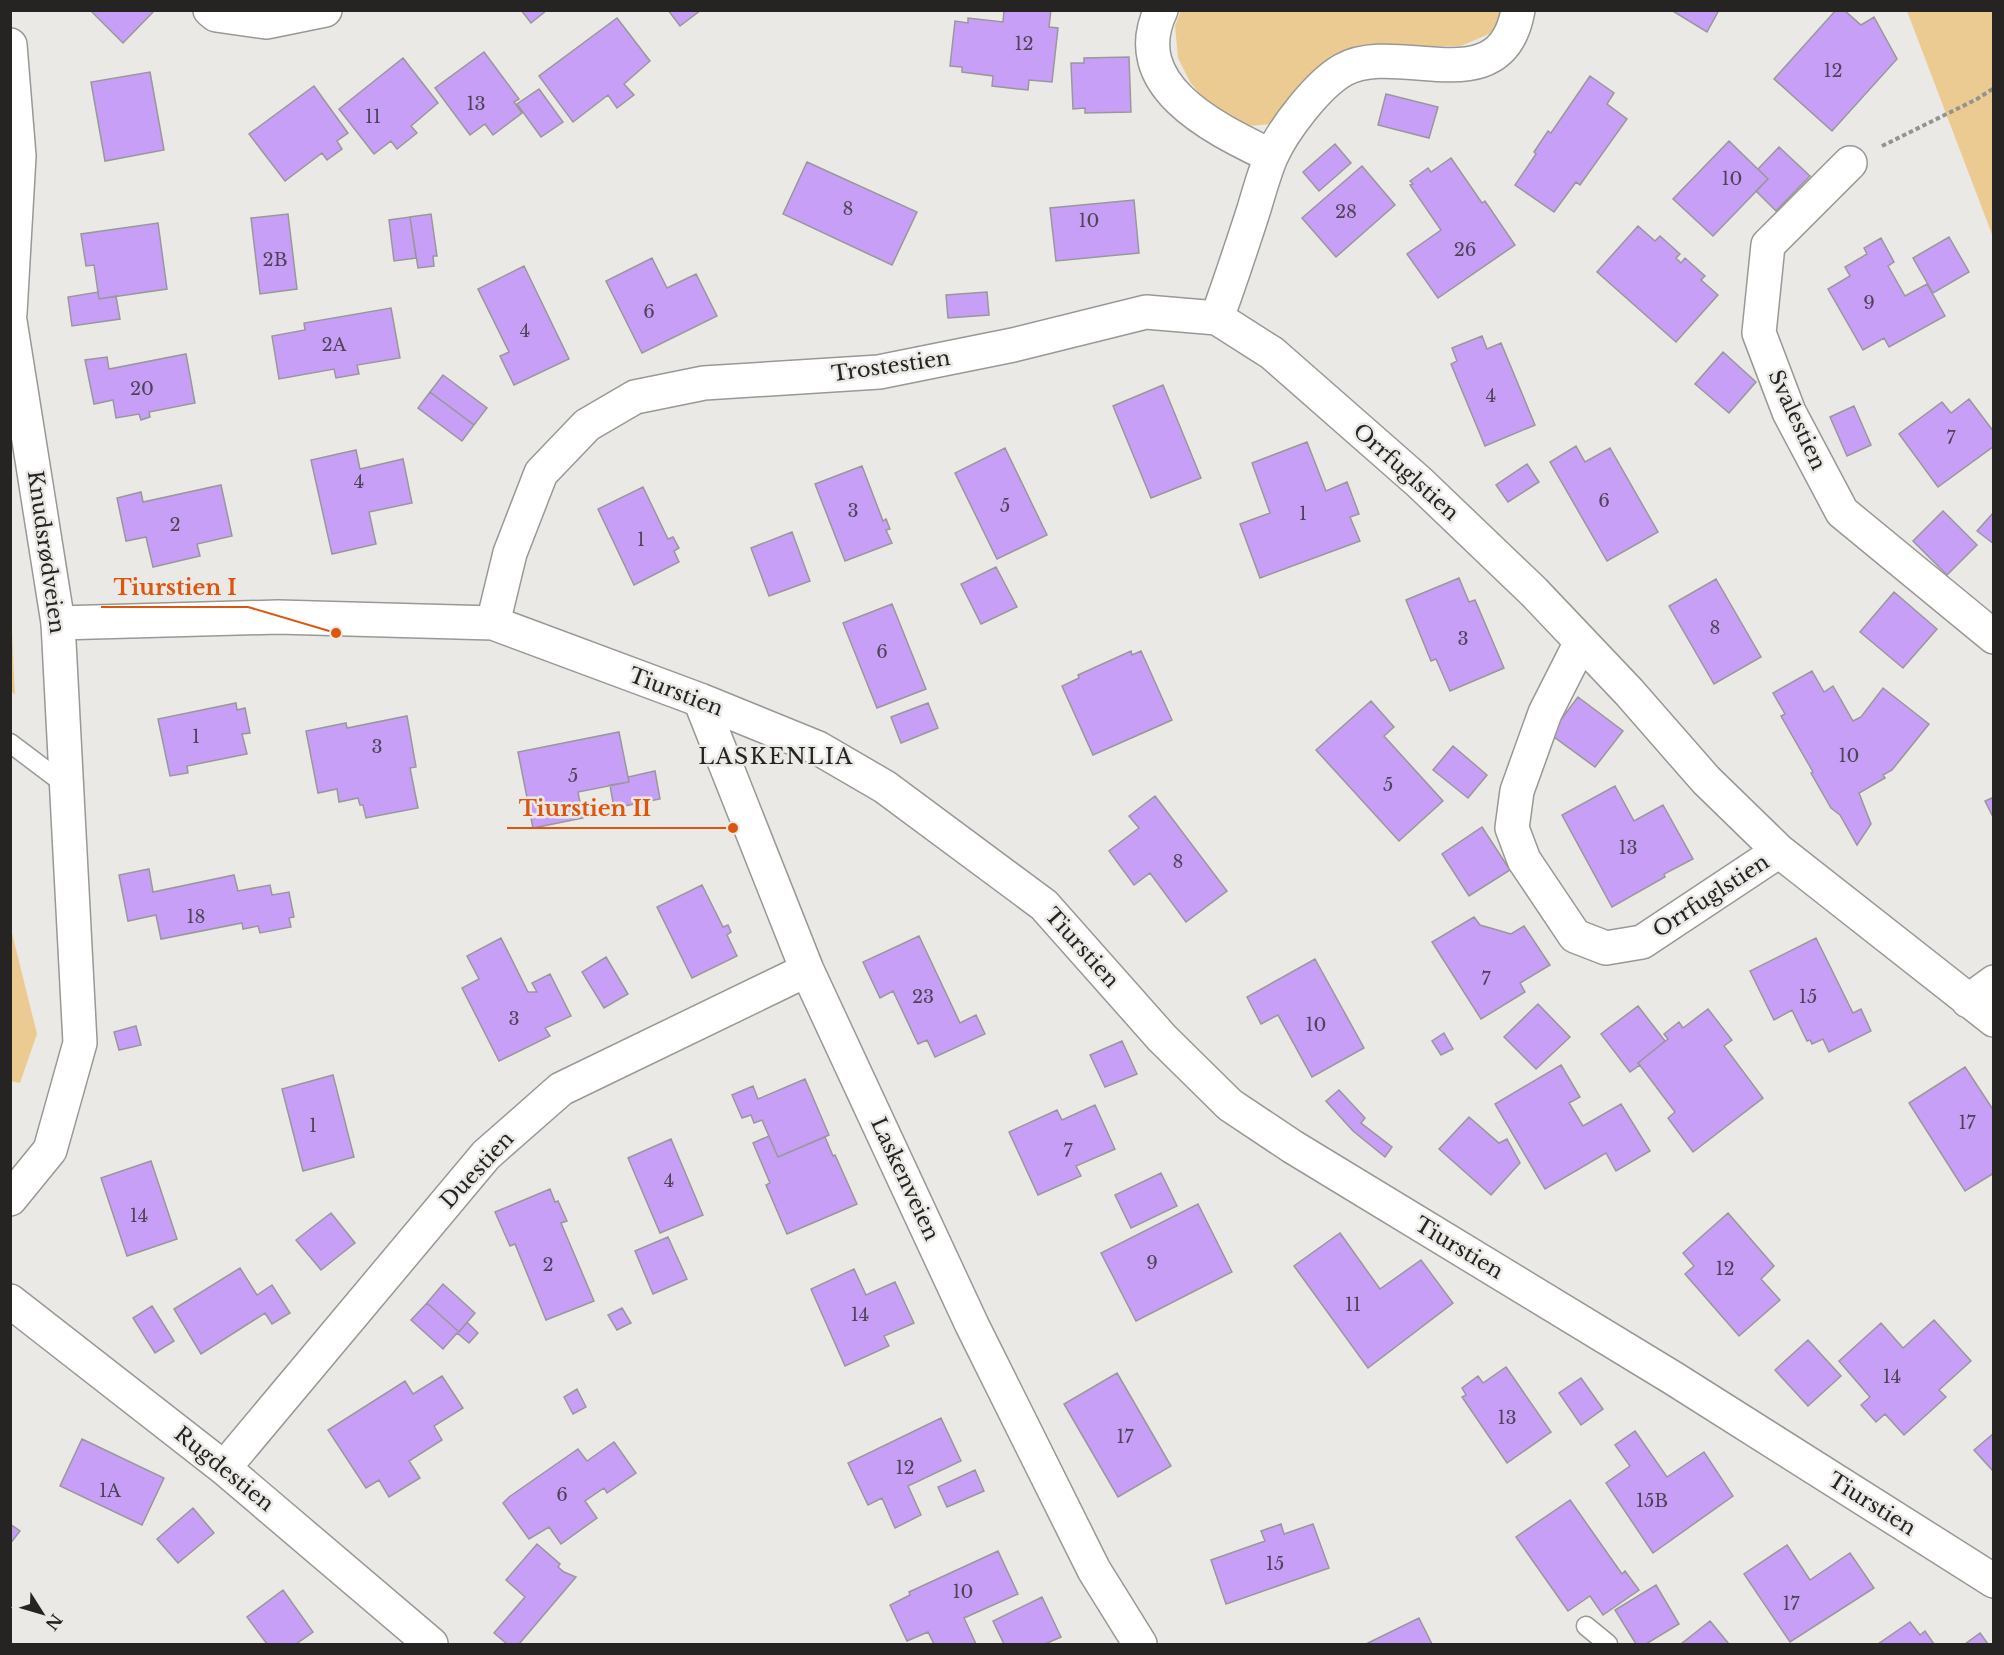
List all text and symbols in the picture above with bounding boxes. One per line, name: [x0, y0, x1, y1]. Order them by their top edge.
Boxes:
house number: 12: [1014, 33, 1034, 55]
house number: 12: [1823, 60, 1843, 82]
house number: 13: [466, 93, 486, 115]
house number: 11: [365, 106, 381, 128]
house number: 10: [1722, 168, 1742, 190]
house number: 8: [843, 198, 853, 220]
house number: 28: [1335, 201, 1357, 223]
house number: 10: [1079, 210, 1099, 232]
house number: 26: [1454, 239, 1476, 261]
house number: 2B: [263, 249, 287, 271]
house number: 9: [1863, 292, 1875, 314]
house number: 6: [643, 301, 655, 323]
house number: 4: [520, 320, 530, 342]
house number: 2A: [322, 334, 348, 356]
street label: Trostestien: [830, 345, 952, 387]
street label: Svalestien: [1763, 366, 1831, 474]
house number: 20: [130, 378, 154, 400]
house number: 4: [1486, 385, 1496, 407]
street label: Orrfuglstien: [1348, 418, 1464, 526]
house number: 7: [1946, 427, 1956, 449]
street label: Knudsrødveien: [22, 469, 70, 635]
house number: 4: [354, 471, 364, 493]
house number: 6: [1598, 490, 1610, 512]
house number: 5: [1000, 495, 1010, 517]
house number: 3: [847, 500, 859, 522]
house number: 1: [1299, 503, 1307, 525]
house number: 2: [169, 514, 181, 536]
house number: 1: [637, 529, 645, 551]
callout: Tiurstien I: [101, 567, 248, 607]
text: Tiurstien I: [113, 574, 237, 601]
house number: 8: [1710, 617, 1720, 639]
house number: 3: [1457, 628, 1469, 650]
house number: 6: [876, 641, 888, 663]
street label: Tiurstien: [625, 662, 727, 722]
house number: 1: [192, 726, 200, 748]
house number: 3: [371, 736, 383, 758]
district label: LASKENLIA: [698, 743, 854, 770]
house number: 10: [1839, 745, 1859, 767]
house number: 5: [568, 765, 578, 787]
house number: 5: [1383, 774, 1393, 796]
callout: Tiurstien II: [507, 788, 664, 828]
text: Tiurstien II: [519, 795, 651, 822]
house number: 13: [1618, 837, 1638, 859]
street label: Orrfuglstien: [1648, 849, 1774, 943]
house number: 8: [1173, 851, 1183, 873]
street label: Tiurstien: [1039, 903, 1125, 993]
house number: 18: [187, 906, 205, 928]
house number: 7: [1481, 968, 1491, 990]
house number: 23: [912, 986, 934, 1008]
house number: 15: [1799, 986, 1817, 1008]
house number: 3: [508, 1008, 520, 1030]
house number: 10: [1306, 1014, 1326, 1036]
house number: 17: [1958, 1112, 1976, 1134]
street label: Laskenveien: [865, 1113, 945, 1245]
house number: 1: [309, 1115, 317, 1137]
street label: Duestien: [435, 1126, 519, 1214]
house number: 7: [1063, 1140, 1073, 1162]
house number: 4: [664, 1170, 674, 1192]
house number: 14: [130, 1205, 148, 1227]
street label: Tiurstien: [1410, 1211, 1508, 1285]
house number: 9: [1146, 1252, 1158, 1274]
house number: 2: [542, 1254, 554, 1276]
house number: 12: [1715, 1258, 1735, 1280]
house number: 11: [1345, 1294, 1361, 1316]
house number: 14: [851, 1304, 869, 1326]
house number: 14: [1883, 1366, 1901, 1388]
house number: 13: [1497, 1407, 1517, 1429]
street label: Rugdestien: [169, 1421, 279, 1517]
house number: 17: [1116, 1426, 1134, 1448]
house number: 12: [895, 1457, 915, 1479]
street label: Tiurstien: [1823, 1467, 1921, 1541]
house number: 1A: [99, 1480, 122, 1502]
house number: 6: [556, 1484, 568, 1506]
house number: 15B: [1636, 1490, 1668, 1512]
house number: 15: [1266, 1553, 1284, 1575]
house number: 10: [953, 1581, 973, 1603]
north arrow: [12, 1583, 72, 1643]
house number: 17: [1782, 1593, 1800, 1615]
text: N: [41, 1610, 66, 1634]

